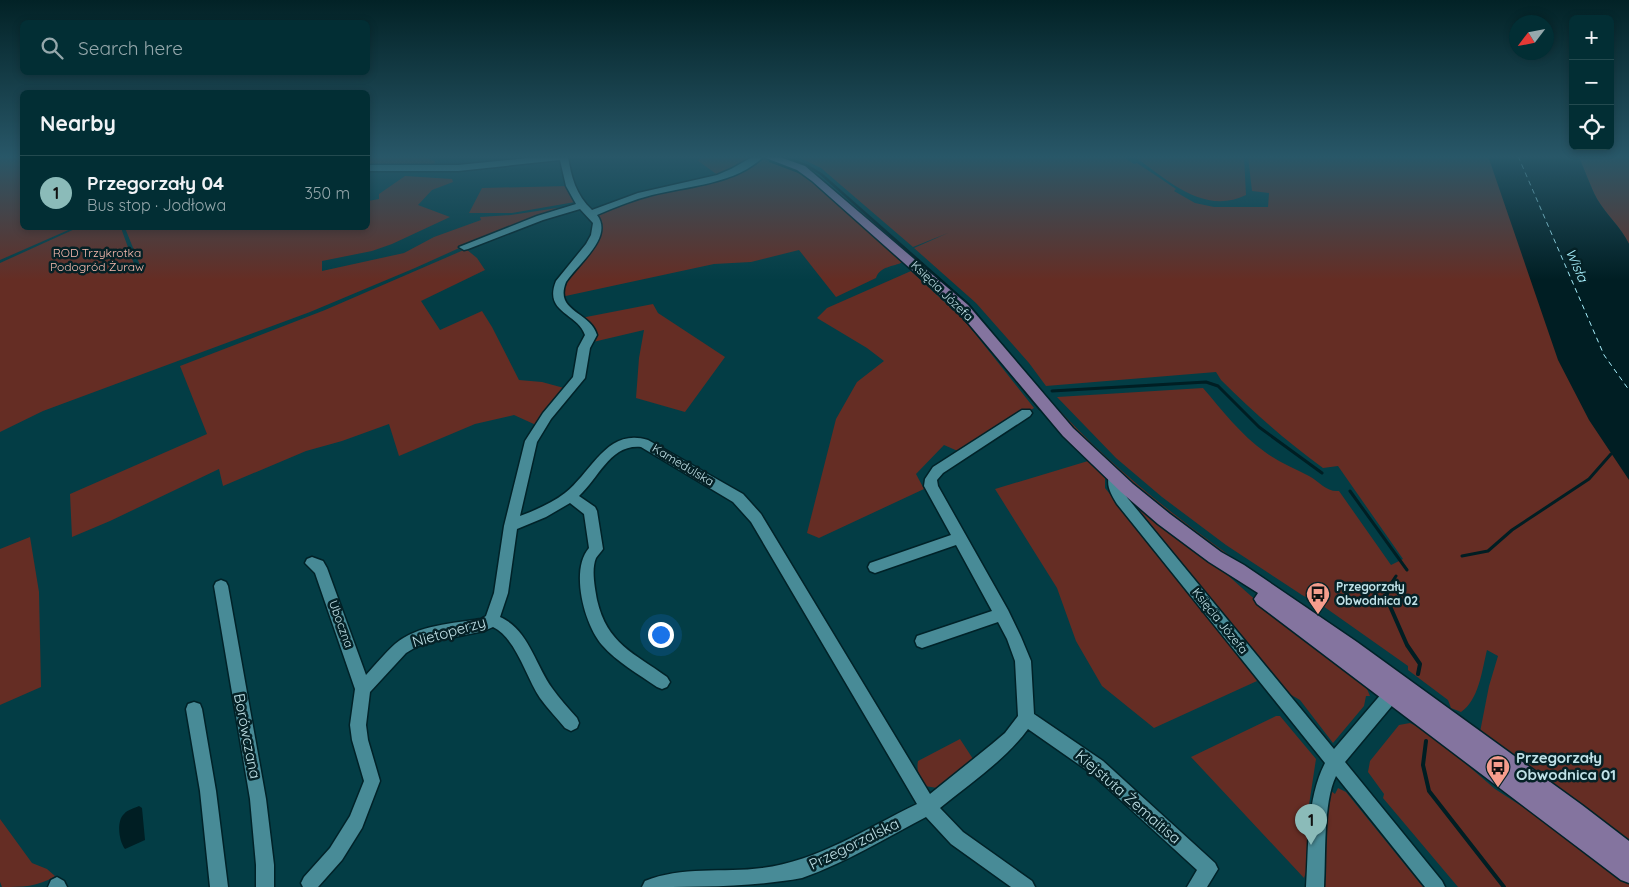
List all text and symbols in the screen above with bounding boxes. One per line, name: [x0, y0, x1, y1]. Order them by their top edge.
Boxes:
north arrow: [1509, 15, 1554, 60]
map controls: [1569, 15, 1614, 150]
button: +: [1569, 15, 1614, 60]
search box: [20, 20, 370, 75]
icon: search: [38, 34, 66, 62]
text: Search here: [78, 36, 183, 60]
button: −: [1569, 60, 1614, 105]
button: locate: [1569, 105, 1614, 150]
text: Nearby: [40, 110, 116, 136]
text: Przegorzały 04: [87, 171, 224, 195]
text: 1: [53, 183, 59, 203]
text: 350 m: [304, 183, 350, 203]
text: Bus stop · Jodłowa: [87, 195, 226, 215]
park label: ROD Trzykrotka Podogród Żuraw: [50, 245, 144, 274]
water label: Wisła: [1562, 245, 1593, 286]
street label: Księcia Józefa: [908, 257, 976, 324]
street label: Kamedulska: [650, 440, 717, 489]
place label: Przegorzały Obwodnica 02: [1336, 579, 1418, 608]
bus stop icon: Przegorzały Obwodnica 02: [1305, 581, 1331, 615]
street label: Księcia Józefa: [1189, 585, 1252, 657]
street label: Uboczna: [326, 598, 357, 650]
street label: Nietoperzy: [410, 612, 488, 651]
your location: [648, 622, 674, 648]
street label: Borówczana: [230, 692, 265, 780]
street label: Kiejstuta Żemaitisa: [1072, 746, 1185, 848]
place label: Przegorzały Obwodnica 01: [1516, 748, 1616, 784]
bus stop icon: Przegorzały Obwodnica 01: [1485, 754, 1511, 788]
pin: 1: [1295, 804, 1327, 845]
street label: Przegorzalska: [806, 814, 902, 874]

